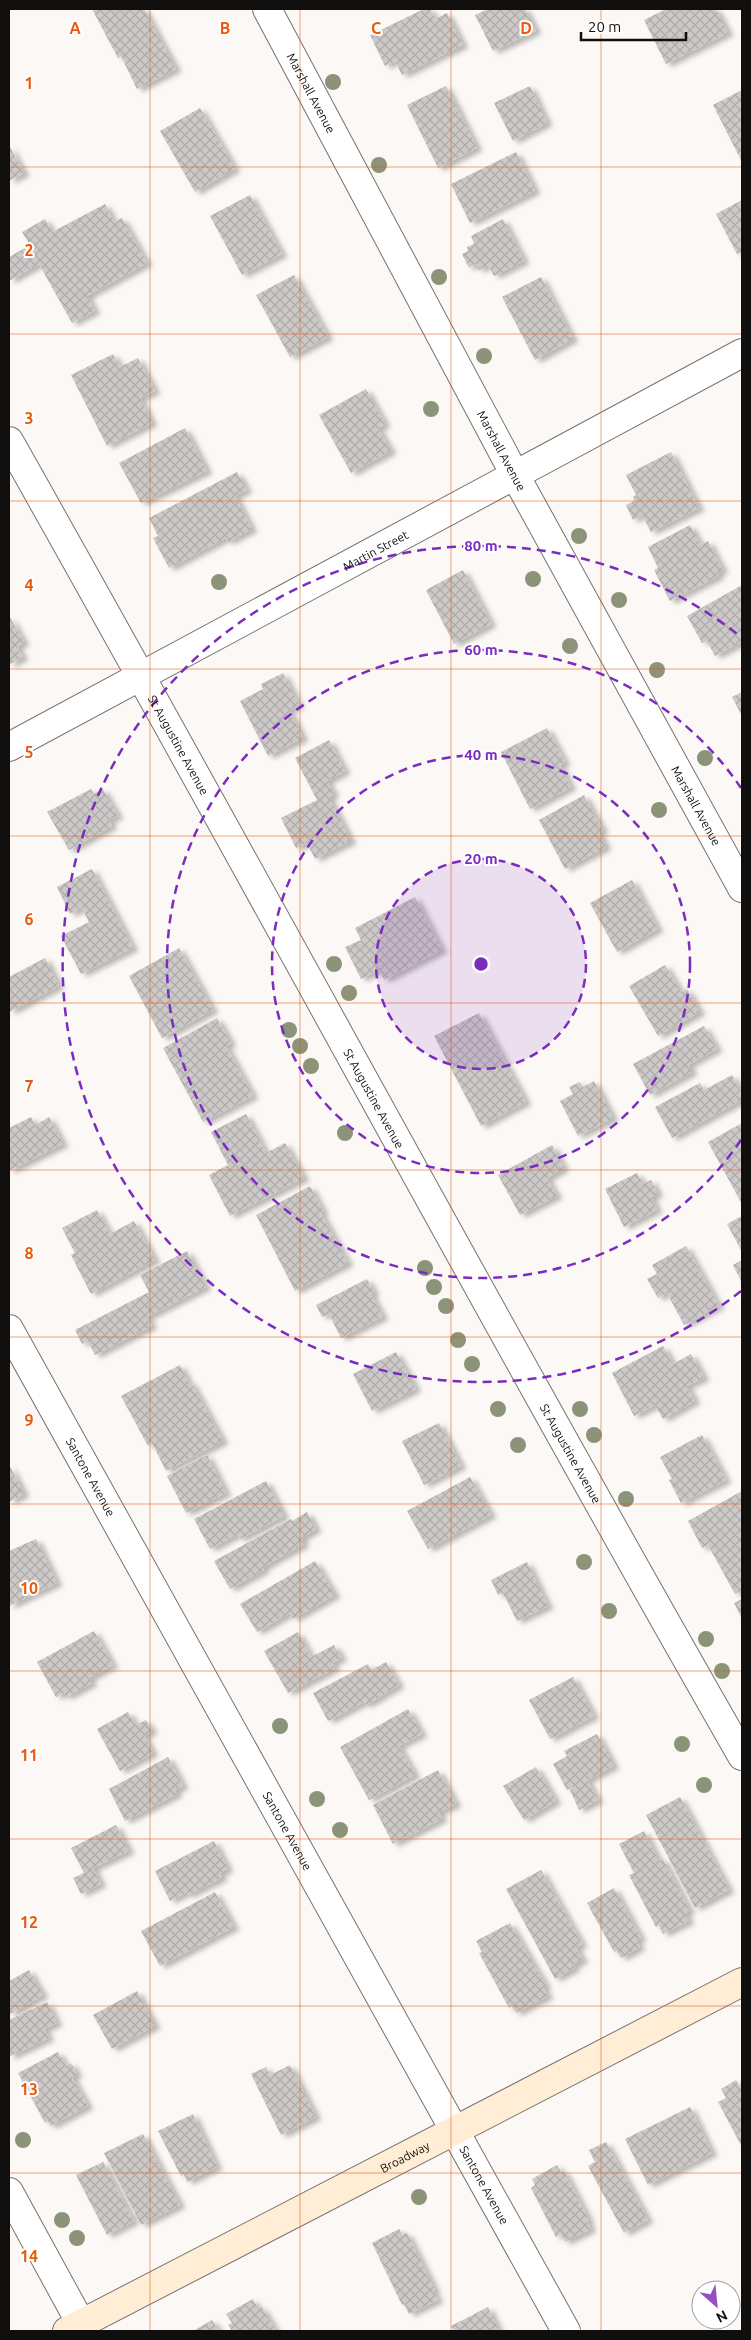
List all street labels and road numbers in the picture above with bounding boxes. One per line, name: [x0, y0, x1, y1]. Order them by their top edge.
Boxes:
street label: Marshall Avenue: [285, 51, 338, 135]
street label: Marshall Avenue: [475, 408, 529, 493]
street label: Martin Street: [341, 527, 410, 573]
street label: St Augustine Avenue: [146, 693, 212, 797]
street label: Marshall Avenue: [670, 763, 724, 848]
street label: St Augustine Avenue: [342, 1046, 407, 1150]
street label: St Augustine Avenue: [538, 1401, 604, 1505]
street label: Santone Avenue: [64, 1435, 118, 1518]
street label: Santone Avenue: [261, 1789, 315, 1872]
street label: Broadway: [378, 2138, 432, 2175]
street label: Santone Avenue: [458, 2143, 512, 2226]

